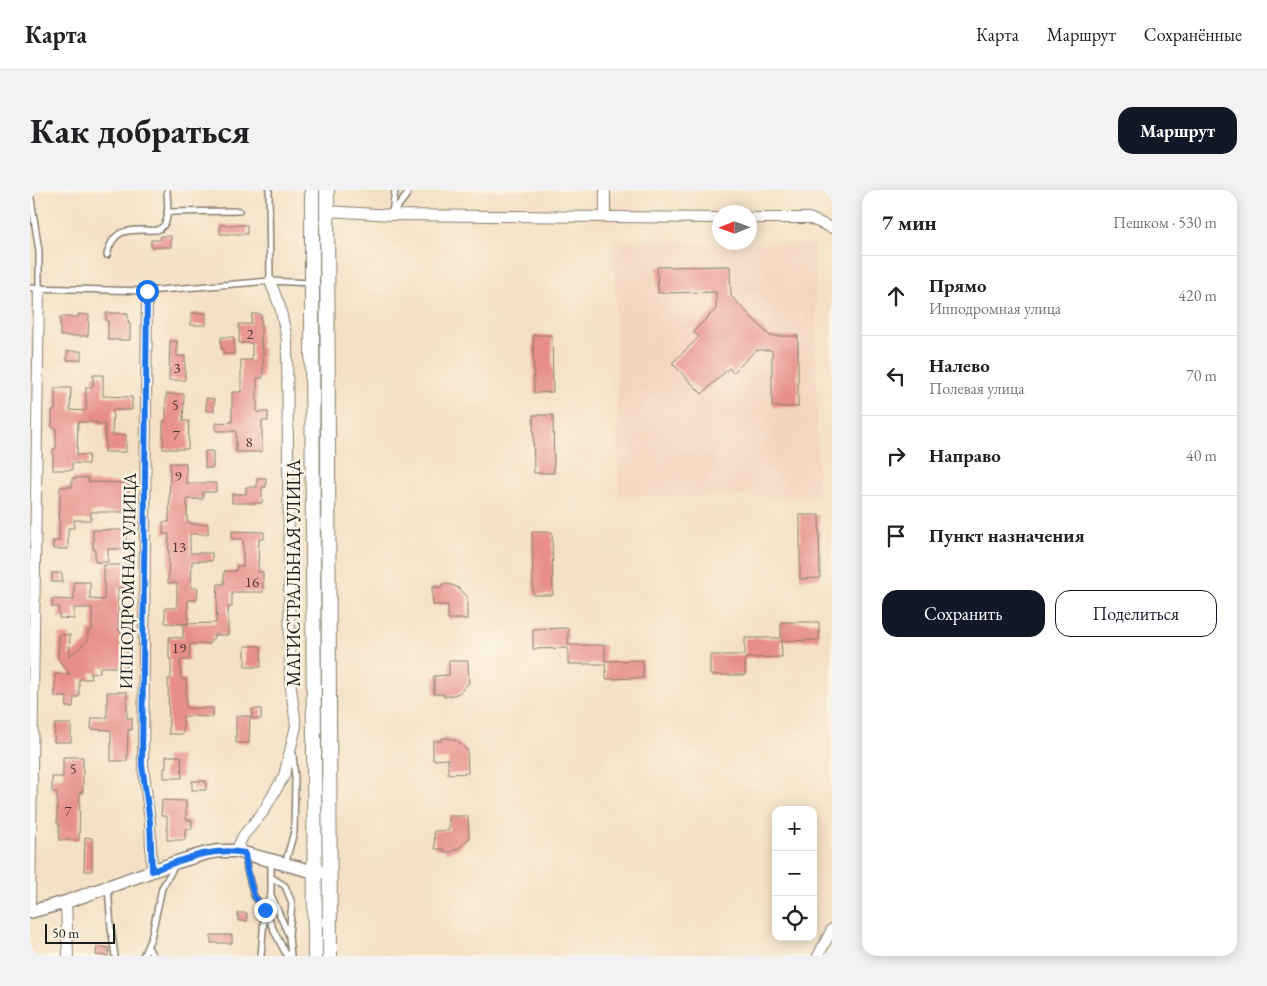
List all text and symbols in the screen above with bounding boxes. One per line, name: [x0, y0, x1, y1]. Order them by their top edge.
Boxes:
text: Карта: [25, 19, 87, 50]
text: Карта: [976, 23, 1019, 46]
text: Маршрут: [1047, 23, 1116, 46]
text: Сохранённые: [1144, 23, 1242, 46]
button: Маршрут: [1118, 107, 1237, 154]
text: Как добраться: [30, 108, 250, 153]
north arrow: [712, 205, 757, 250]
text: 7 мин: [882, 209, 937, 236]
text: Пешком · 530 m: [1113, 212, 1217, 233]
text: Прямо: [929, 273, 987, 298]
route start: [136, 280, 159, 303]
icon: ahead: [882, 282, 910, 310]
text: 420 m: [1178, 285, 1217, 306]
text: Ипподромная улица: [929, 298, 1061, 319]
house number: 2: [246, 324, 254, 343]
text: Налево: [929, 353, 990, 378]
house number: 3: [173, 358, 181, 377]
icon: left: [882, 362, 910, 390]
text: 70 m: [1186, 365, 1217, 386]
text: Полевая улица: [929, 378, 1025, 399]
house number: 5: [171, 395, 179, 414]
house number: 7: [172, 425, 180, 444]
house number: 8: [245, 432, 253, 451]
icon: right: [882, 442, 910, 470]
text: Направо: [929, 443, 1001, 468]
text: 40 m: [1186, 445, 1217, 466]
street label: МАГИСТРАЛЬНАЯ УЛИЦА: [282, 459, 305, 687]
house number: 9: [174, 466, 182, 485]
street label: ИППОДРОМНАЯ УЛИЦА: [114, 472, 141, 690]
icon: arrive: [882, 522, 910, 550]
text: Пункт назначения: [929, 523, 1085, 548]
house number: 13: [172, 537, 186, 556]
house number: 16: [245, 572, 259, 591]
button: Сохранить: [882, 590, 1045, 637]
button: Поделиться: [1055, 590, 1217, 637]
house number: 19: [172, 638, 186, 657]
house number: 5: [69, 759, 77, 778]
house number: 7: [64, 801, 72, 820]
map controls: [772, 806, 817, 941]
button: +: [772, 806, 817, 851]
button: −: [772, 851, 817, 896]
button: locate: [772, 896, 817, 941]
route end: [254, 899, 277, 922]
scale bar: [45, 921, 115, 944]
text: 50 m: [52, 924, 79, 942]

